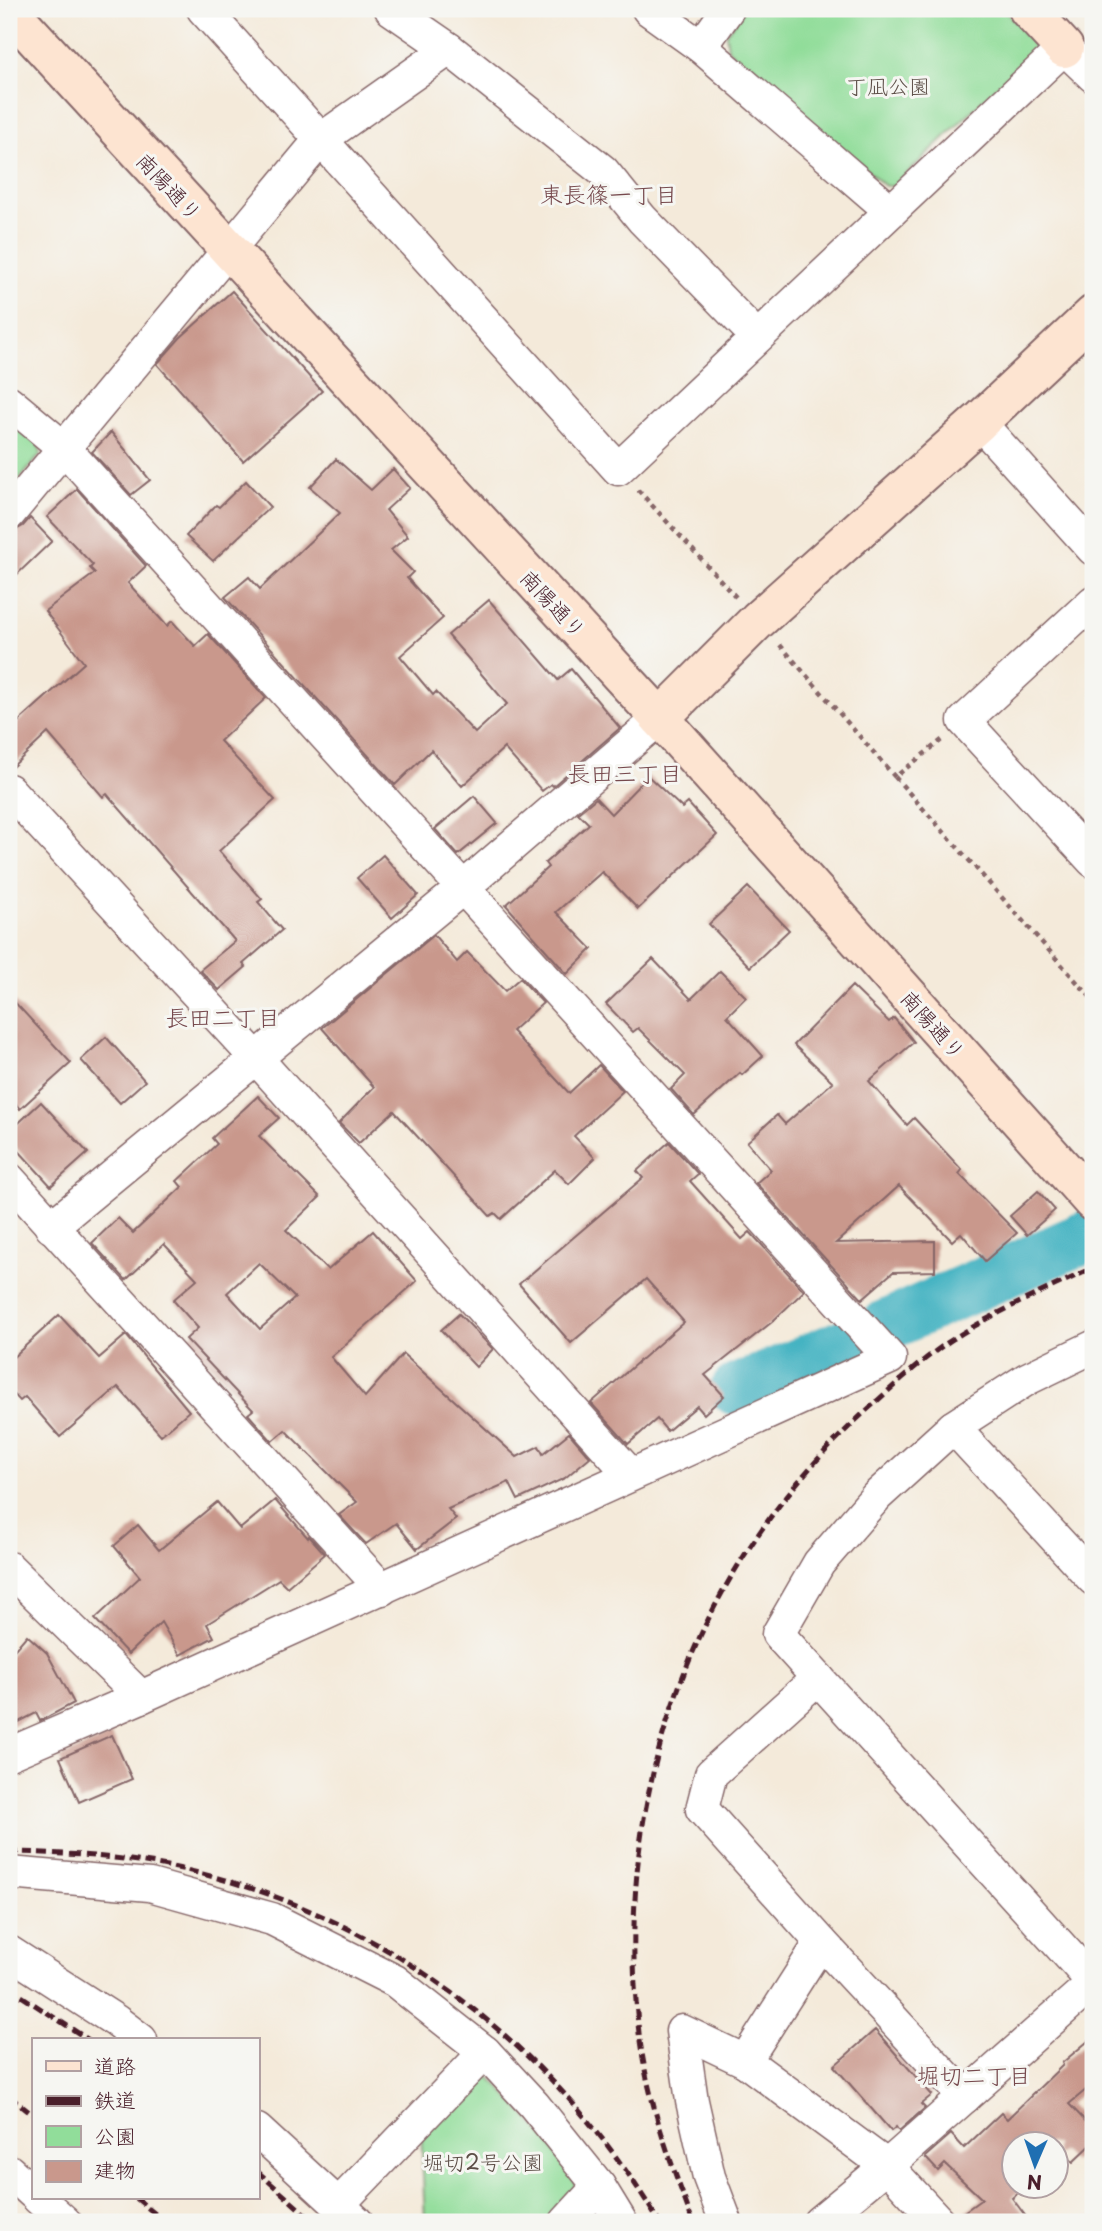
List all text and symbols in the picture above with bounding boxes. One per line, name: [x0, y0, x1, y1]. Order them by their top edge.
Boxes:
park label: 丁凪公園: [846, 69, 930, 101]
street label: 南陽通り: [130, 144, 210, 228]
district label: 東長篠一丁目: [540, 176, 678, 211]
street label: 南陽通り: [514, 561, 594, 645]
district label: 長田三丁目: [568, 755, 683, 790]
street label: 南陽通り: [894, 982, 974, 1066]
district label: 長田二丁目: [166, 999, 281, 1034]
legend: [32, 2038, 259, 2200]
text: 道路: [94, 2049, 136, 2081]
district label: 堀切二丁目: [917, 2057, 1032, 2092]
text: 鉄道: [94, 2083, 136, 2115]
text: 公園: [94, 2119, 136, 2151]
north arrow: [1000, 2130, 1070, 2200]
park label: 堀切2号公園: [423, 2145, 543, 2177]
text: 建物: [94, 2153, 136, 2185]
text: N: [1026, 2169, 1042, 2197]

